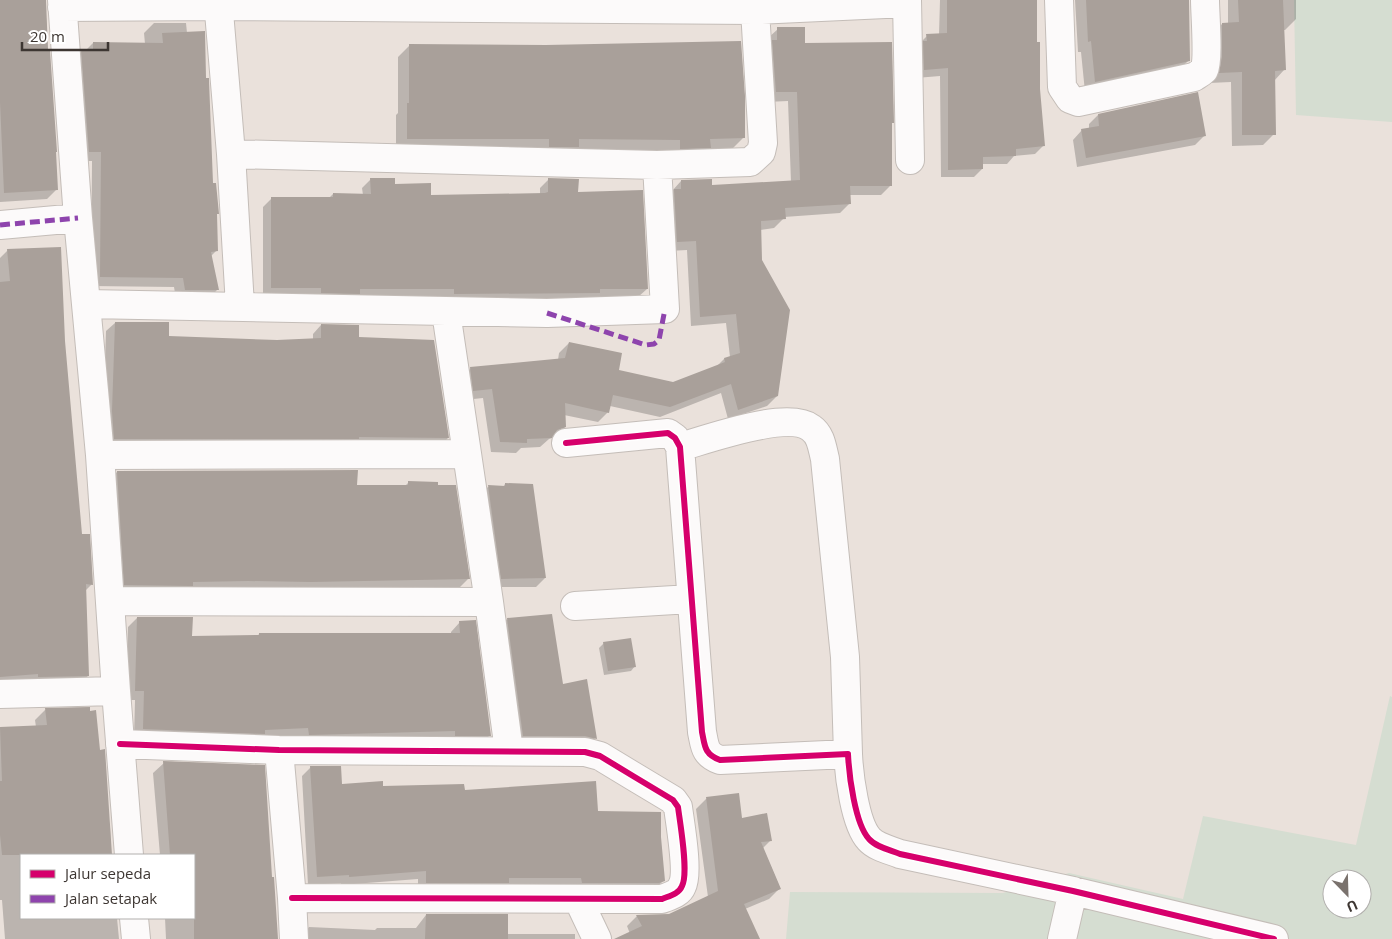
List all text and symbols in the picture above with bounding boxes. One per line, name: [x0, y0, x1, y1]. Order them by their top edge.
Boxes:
scale bar: [22, 20, 109, 52]
text: 20 m: [30, 26, 65, 46]
legend: [20, 854, 195, 919]
text: Jalur sepeda: [63, 863, 151, 883]
north arrow: [1322, 869, 1372, 919]
text: Jalan setapak: [63, 888, 157, 908]
text: U: [1344, 896, 1361, 917]

